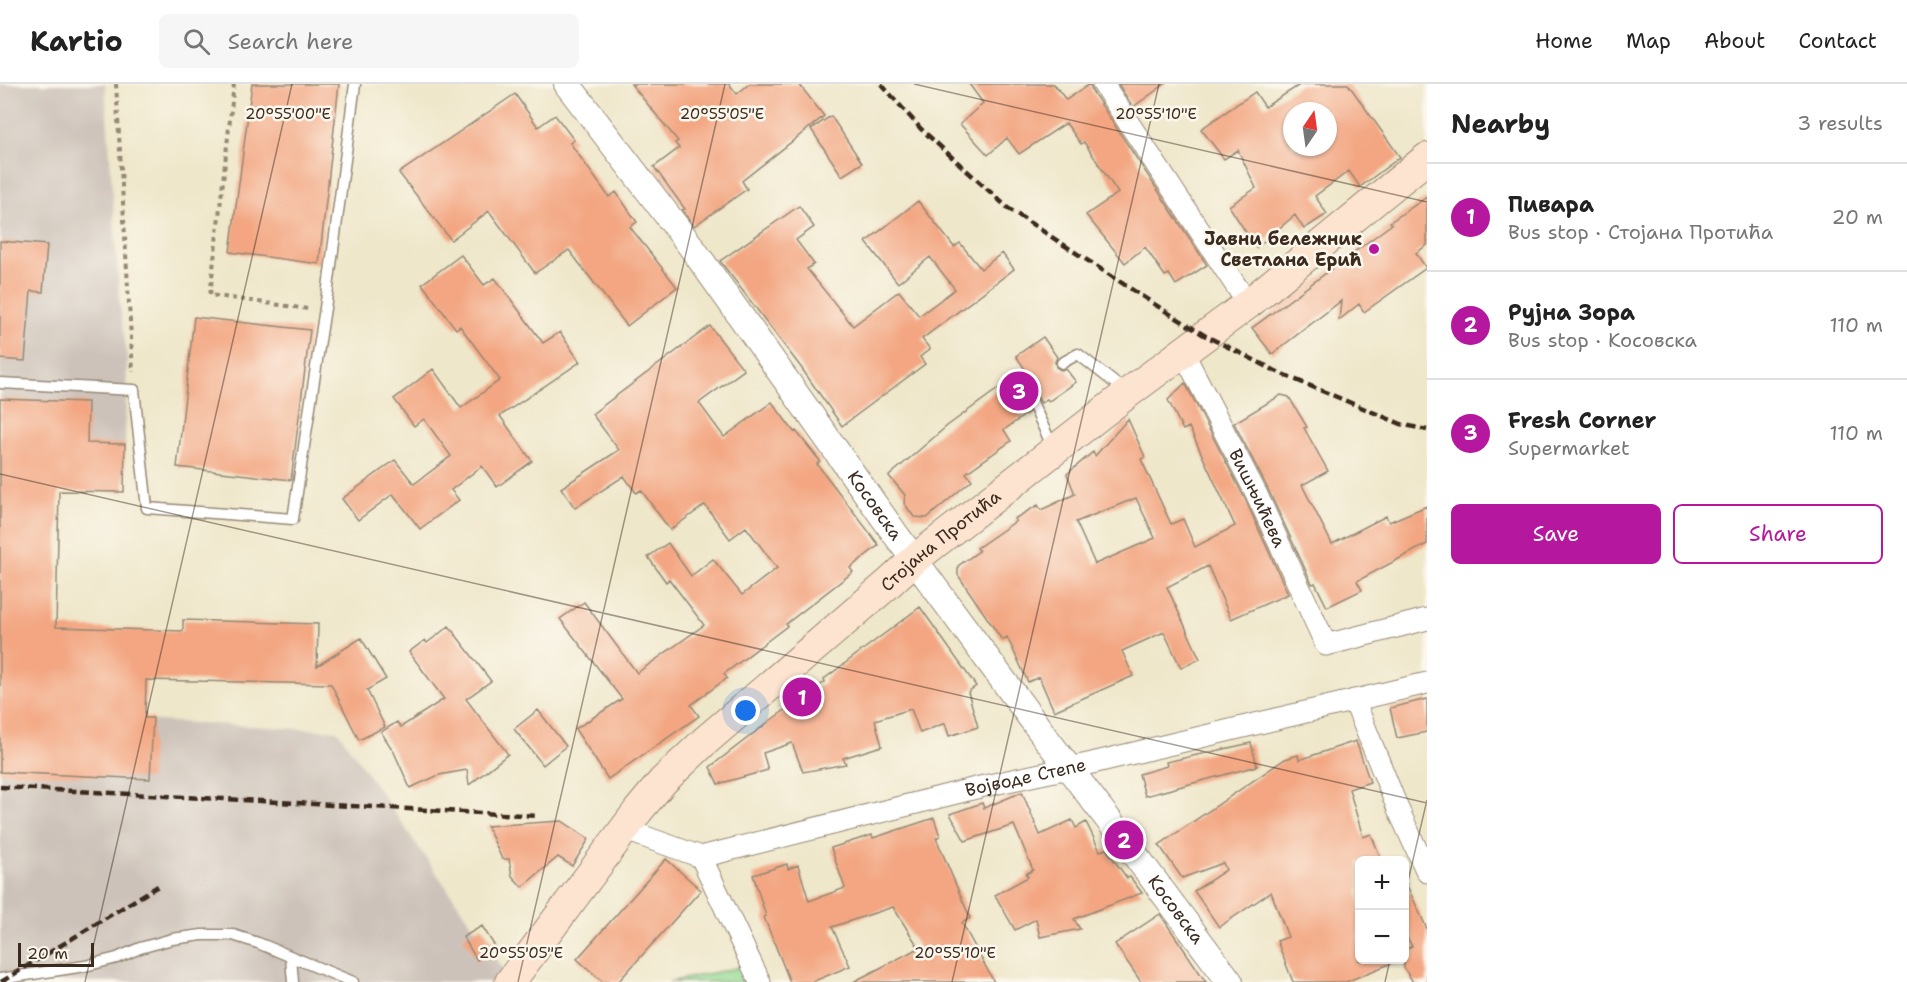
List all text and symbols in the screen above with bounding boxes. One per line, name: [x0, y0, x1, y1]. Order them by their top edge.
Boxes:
search box: [159, 14, 579, 68]
text: Kartio: [30, 22, 123, 60]
icon: search: [180, 25, 213, 58]
text: Search here: [228, 27, 353, 56]
text: Home: [1535, 27, 1593, 55]
text: Map: [1626, 27, 1671, 55]
text: About: [1704, 27, 1765, 55]
text: Contact: [1798, 27, 1877, 55]
north arrow: [1283, 102, 1337, 156]
text: 20°55'00"E: [245, 104, 331, 124]
text: 20°55'05"E: [680, 104, 764, 124]
text: 20°55'10"E: [1115, 104, 1197, 124]
text: Nearby: [1451, 106, 1550, 141]
text: 3 results: [1797, 110, 1883, 136]
text: Пивара: [1508, 190, 1594, 219]
text: 1: [1466, 204, 1475, 230]
text: 20 m: [1832, 204, 1883, 230]
text: Bus stop · Стојана Протића: [1508, 219, 1773, 245]
place label: Јавни бележник Светлана Ерић: [1204, 227, 1362, 272]
marker: Јавни бележник Светлана Ерић: [1367, 242, 1381, 256]
text: Рујна Зора: [1508, 298, 1635, 327]
text: 2: [1464, 312, 1478, 338]
text: 110 m: [1829, 312, 1883, 338]
text: Bus stop · Косовска: [1508, 327, 1697, 353]
pin: 3: [1000, 368, 1038, 414]
text: Fresh Corner: [1508, 406, 1656, 435]
text: 3: [1464, 420, 1478, 446]
text: 110 m: [1829, 420, 1883, 446]
text: Supermarket: [1508, 435, 1630, 461]
street label: Вишњићева: [1223, 445, 1291, 551]
street label: Косовска: [842, 466, 908, 545]
street label: Стојана Протића: [875, 484, 1006, 597]
button: Save: [1451, 504, 1661, 564]
button: Share: [1673, 504, 1883, 564]
pin: 1: [782, 674, 822, 720]
your location: [731, 696, 760, 725]
street label: Војводе Степе: [963, 753, 1088, 802]
pin: 2: [1104, 818, 1144, 862]
map controls: [1355, 856, 1409, 964]
button: +: [1355, 856, 1409, 910]
street label: Косовска: [1142, 870, 1210, 949]
button: −: [1355, 910, 1409, 964]
scale bar: [18, 940, 94, 968]
text: 20 m: [27, 943, 68, 964]
text: 20°55'05"E: [479, 943, 563, 963]
text: 20°55'10"E: [914, 943, 996, 963]

